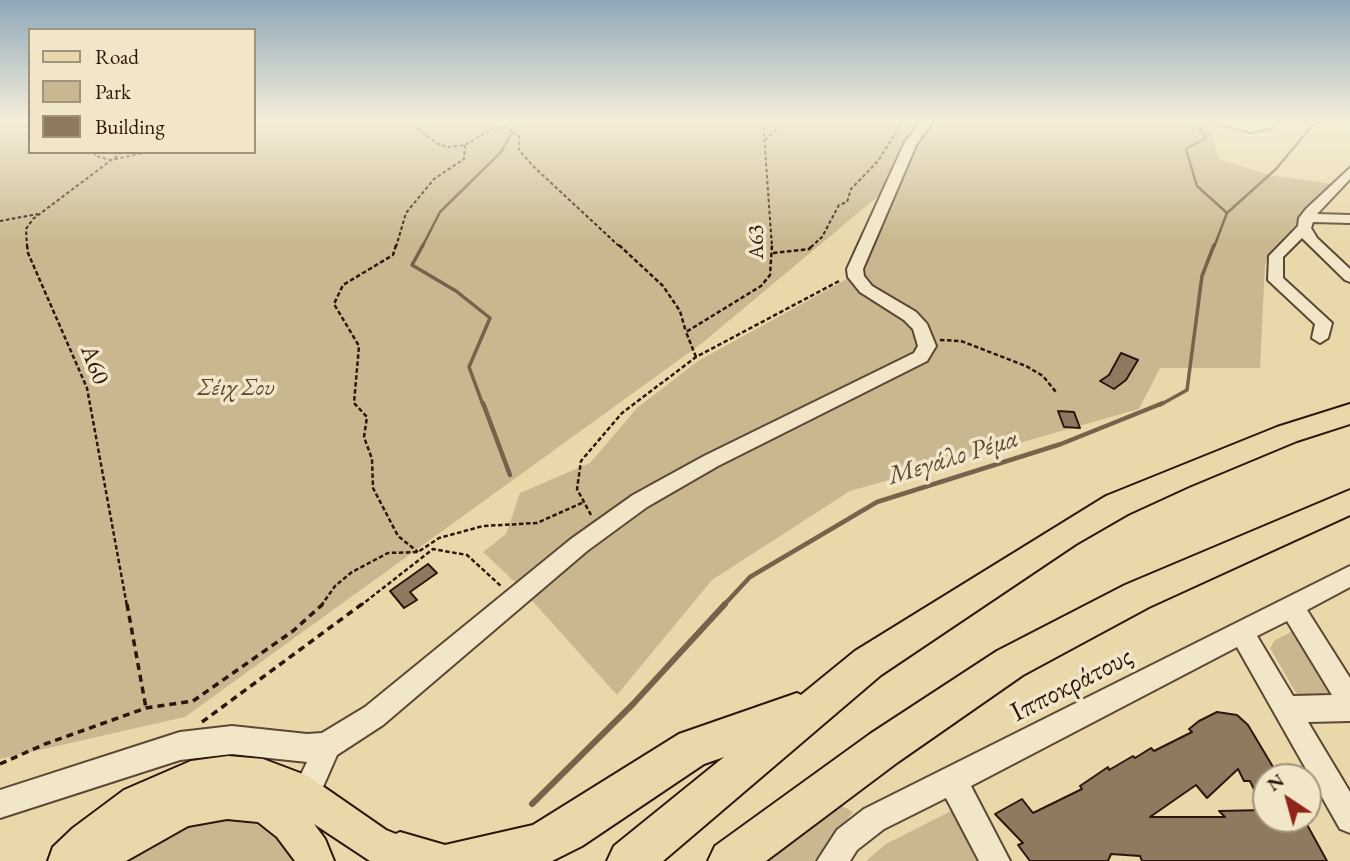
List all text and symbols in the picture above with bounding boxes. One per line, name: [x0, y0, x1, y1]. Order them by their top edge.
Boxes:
legend: [28, 28, 256, 154]
text: Road: [95, 43, 139, 70]
text: Park: [95, 78, 131, 105]
text: Building: [95, 113, 165, 140]
street label: Α63: [744, 224, 770, 260]
street label: Α60: [73, 341, 115, 389]
park label: Σέιχ Σου: [198, 374, 274, 402]
water label: Μεγάλο Ρέμα: [884, 423, 1022, 493]
street label: Ιπποκράτους: [1006, 640, 1138, 730]
north arrow: [1252, 763, 1322, 833]
text: N: [1262, 768, 1289, 797]

